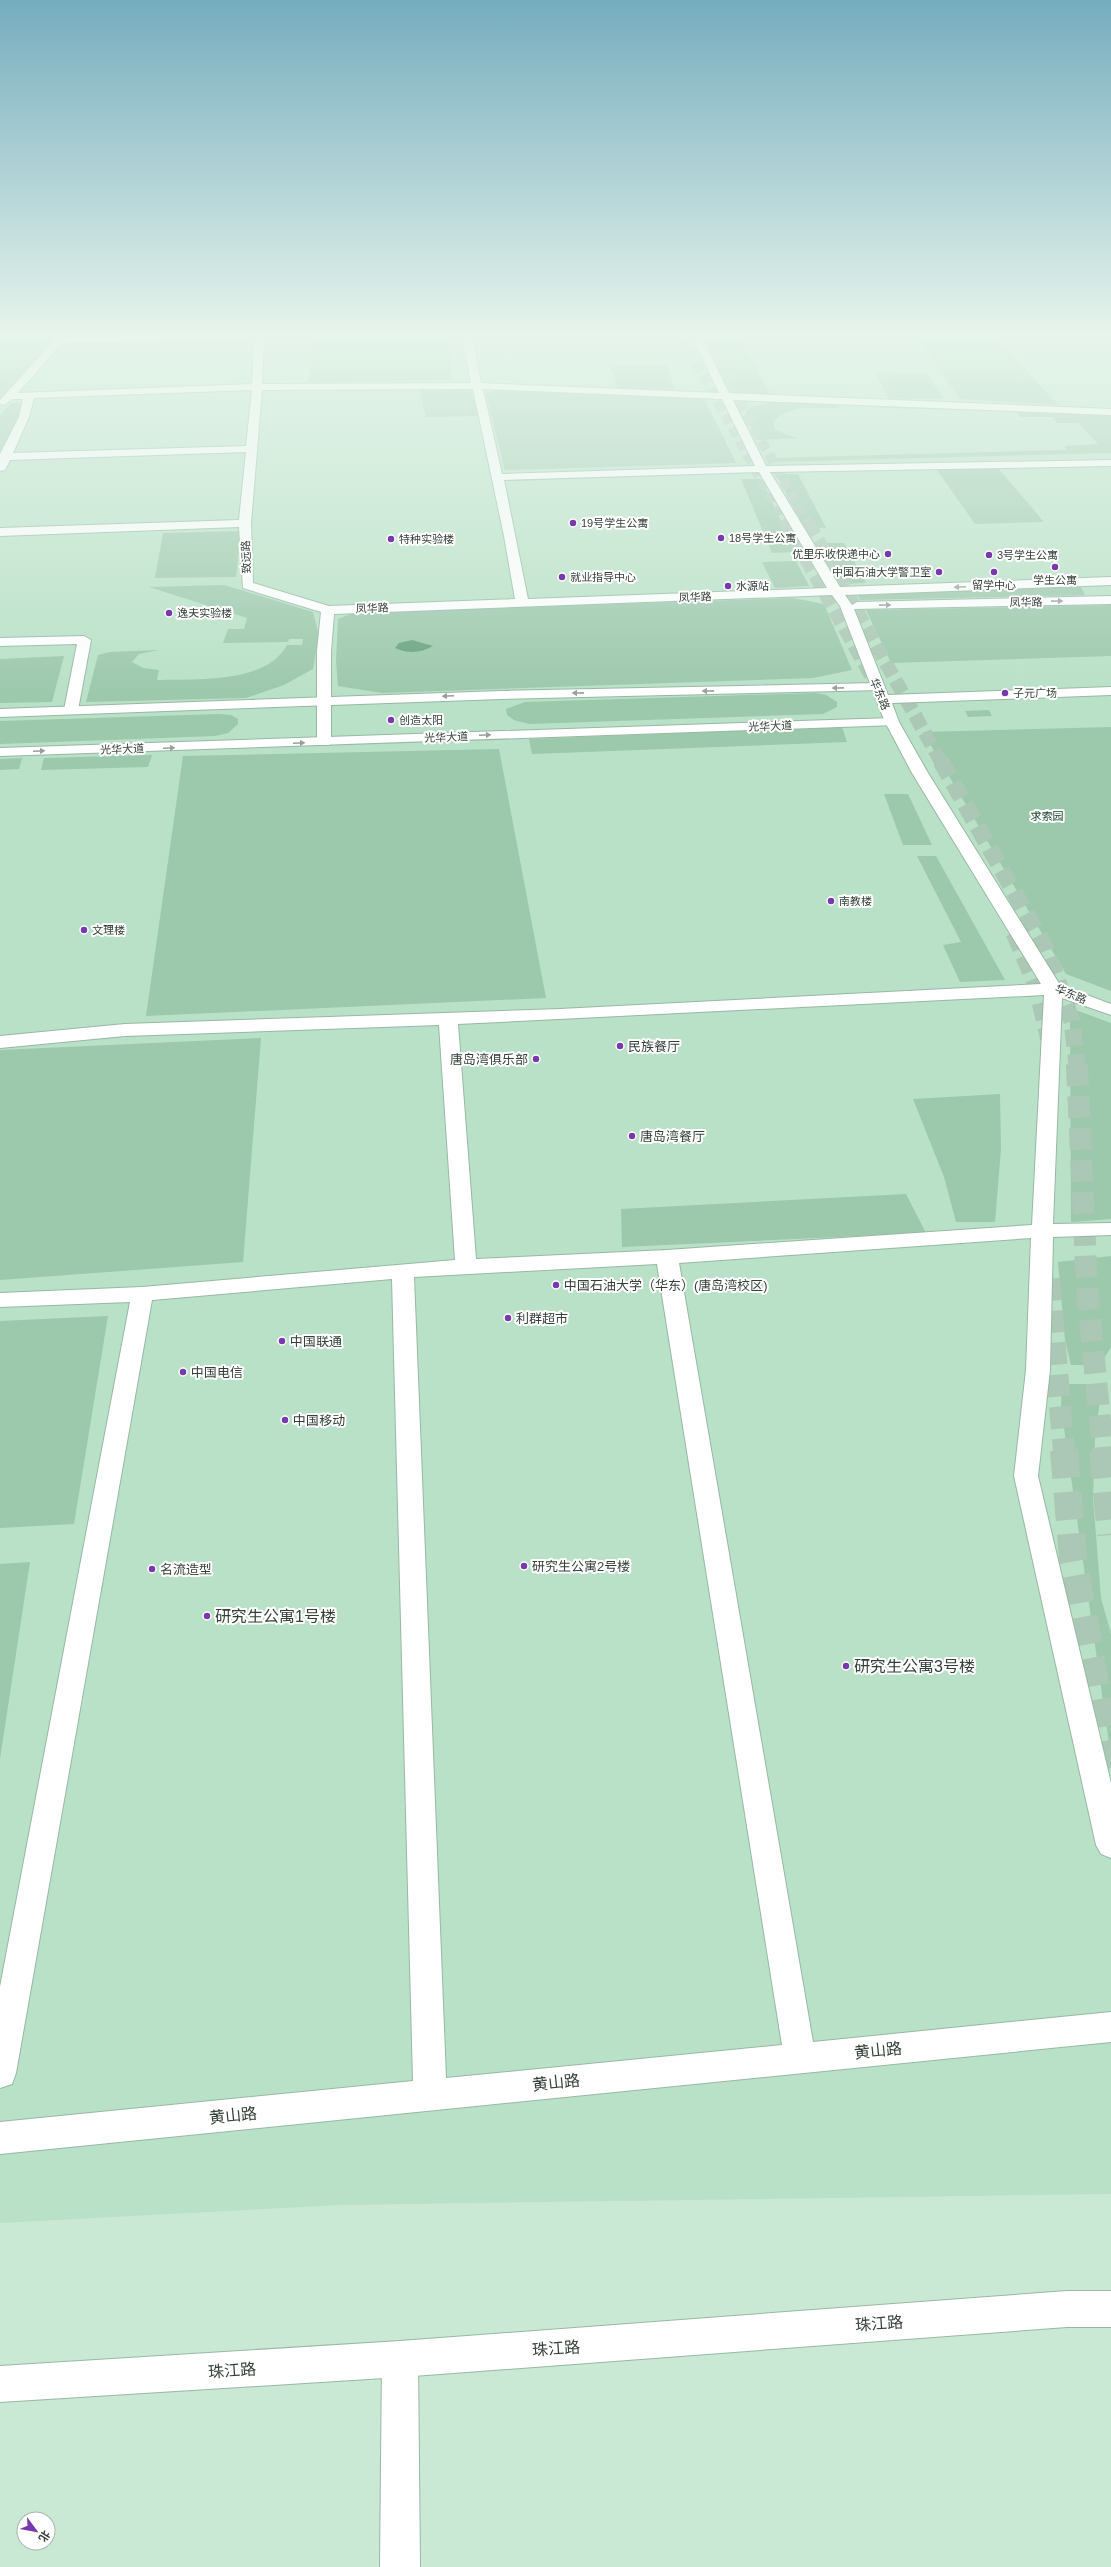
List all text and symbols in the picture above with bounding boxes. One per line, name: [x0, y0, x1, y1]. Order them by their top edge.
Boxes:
place label: 19号学生公寓: [581, 517, 648, 529]
marker: 19号学生公寓: [568, 518, 578, 528]
place label: 18号学生公寓: [729, 532, 796, 544]
place label: 特种实验楼: [399, 533, 454, 545]
marker: 18号学生公寓: [716, 533, 726, 543]
marker: 特种实验楼: [386, 534, 396, 544]
street label: 致远路: [239, 540, 253, 574]
place label: 优里乐收快递中心: [792, 548, 880, 560]
marker: 优里乐收快递中心: [883, 549, 893, 559]
place label: 3号学生公寓: [997, 549, 1058, 561]
marker: 3号学生公寓: [984, 550, 994, 560]
marker: 学生公寓: [1050, 562, 1060, 572]
place label: 中国石油大学警卫室: [832, 566, 931, 578]
marker: 中国石油大学警卫室: [934, 567, 944, 577]
marker: 留学中心: [989, 567, 999, 577]
place label: 就业指导中心: [570, 571, 636, 583]
marker: 就业指导中心: [557, 572, 567, 582]
place label: 学生公寓: [1033, 574, 1077, 586]
place label: 留学中心: [972, 579, 1016, 591]
place label: 水源站: [736, 580, 769, 592]
marker: 水源站: [723, 581, 733, 591]
one-way arrow: [953, 584, 966, 590]
street label: 凤华路: [678, 590, 712, 604]
street label: 凤华路: [1009, 596, 1043, 608]
one-way arrow: [1051, 598, 1064, 604]
street label: 凤华路: [355, 601, 389, 615]
one-way arrow: [879, 602, 892, 608]
place label: 逸夫实验楼: [177, 607, 232, 619]
marker: 逸夫实验楼: [164, 608, 174, 618]
street label: 华东路: [868, 676, 892, 712]
one-way arrow: [831, 685, 844, 691]
one-way arrow: [702, 687, 714, 694]
place label: 子元广场: [1013, 687, 1057, 699]
marker: 子元广场: [1000, 688, 1010, 698]
one-way arrow: [571, 690, 584, 696]
one-way arrow: [442, 693, 454, 700]
place label: 创造太阳: [399, 714, 443, 726]
marker: 创造太阳: [386, 715, 396, 725]
street label: 光华大道: [748, 719, 792, 733]
street label: 光华大道: [424, 730, 468, 744]
one-way arrow: [479, 732, 491, 739]
one-way arrow: [293, 740, 306, 746]
street label: 光华大道: [100, 742, 144, 756]
one-way arrow: [163, 744, 175, 751]
one-way arrow: [33, 748, 46, 754]
park label: 求索园: [1031, 810, 1064, 822]
place label: 南教楼: [839, 895, 872, 907]
marker: 南教楼: [826, 896, 836, 906]
place label: 文理楼: [92, 924, 125, 936]
marker: 文理楼: [79, 925, 89, 935]
street label: 华东路: [1053, 982, 1089, 1006]
place label: 民族餐厅: [628, 1039, 680, 1054]
marker: 民族餐厅: [615, 1041, 625, 1051]
place label: 唐岛湾俱乐部: [450, 1052, 528, 1067]
marker: 唐岛湾俱乐部: [531, 1054, 541, 1064]
place label: 唐岛湾餐厅: [640, 1129, 705, 1144]
marker: 唐岛湾餐厅: [627, 1131, 637, 1141]
place label: 中国石油大学（华东）(唐岛湾校区): [564, 1278, 768, 1293]
marker: 中国石油大学（华东）(唐岛湾校区): [551, 1280, 561, 1290]
place label: 利群超市: [516, 1311, 568, 1326]
marker: 利群超市: [503, 1313, 513, 1323]
place label: 中国联通: [290, 1334, 342, 1349]
marker: 中国联通: [277, 1336, 287, 1346]
place label: 中国电信: [191, 1365, 243, 1380]
marker: 中国电信: [178, 1367, 188, 1377]
place label: 中国移动: [293, 1413, 345, 1428]
marker: 中国移动: [280, 1415, 290, 1425]
place label: 研究生公寓2号楼: [532, 1559, 630, 1574]
marker: 研究生公寓2号楼: [519, 1561, 529, 1571]
place label: 名流造型: [160, 1562, 212, 1577]
marker: 名流造型: [147, 1564, 157, 1574]
place label: 研究生公寓1号楼: [215, 1608, 336, 1625]
marker: 研究生公寓1号楼: [202, 1611, 212, 1621]
place label: 研究生公寓3号楼: [854, 1658, 975, 1675]
marker: 研究生公寓3号楼: [841, 1661, 851, 1671]
street label: 黄山路: [853, 2040, 903, 2061]
street label: 黄山路: [531, 2072, 581, 2093]
street label: 黄山路: [208, 2105, 258, 2126]
street label: 珠江路: [854, 2313, 904, 2334]
street label: 珠江路: [531, 2338, 581, 2359]
street label: 珠江路: [207, 2360, 257, 2381]
north arrow: [16, 2511, 56, 2551]
text: 北: [36, 2528, 52, 2544]

